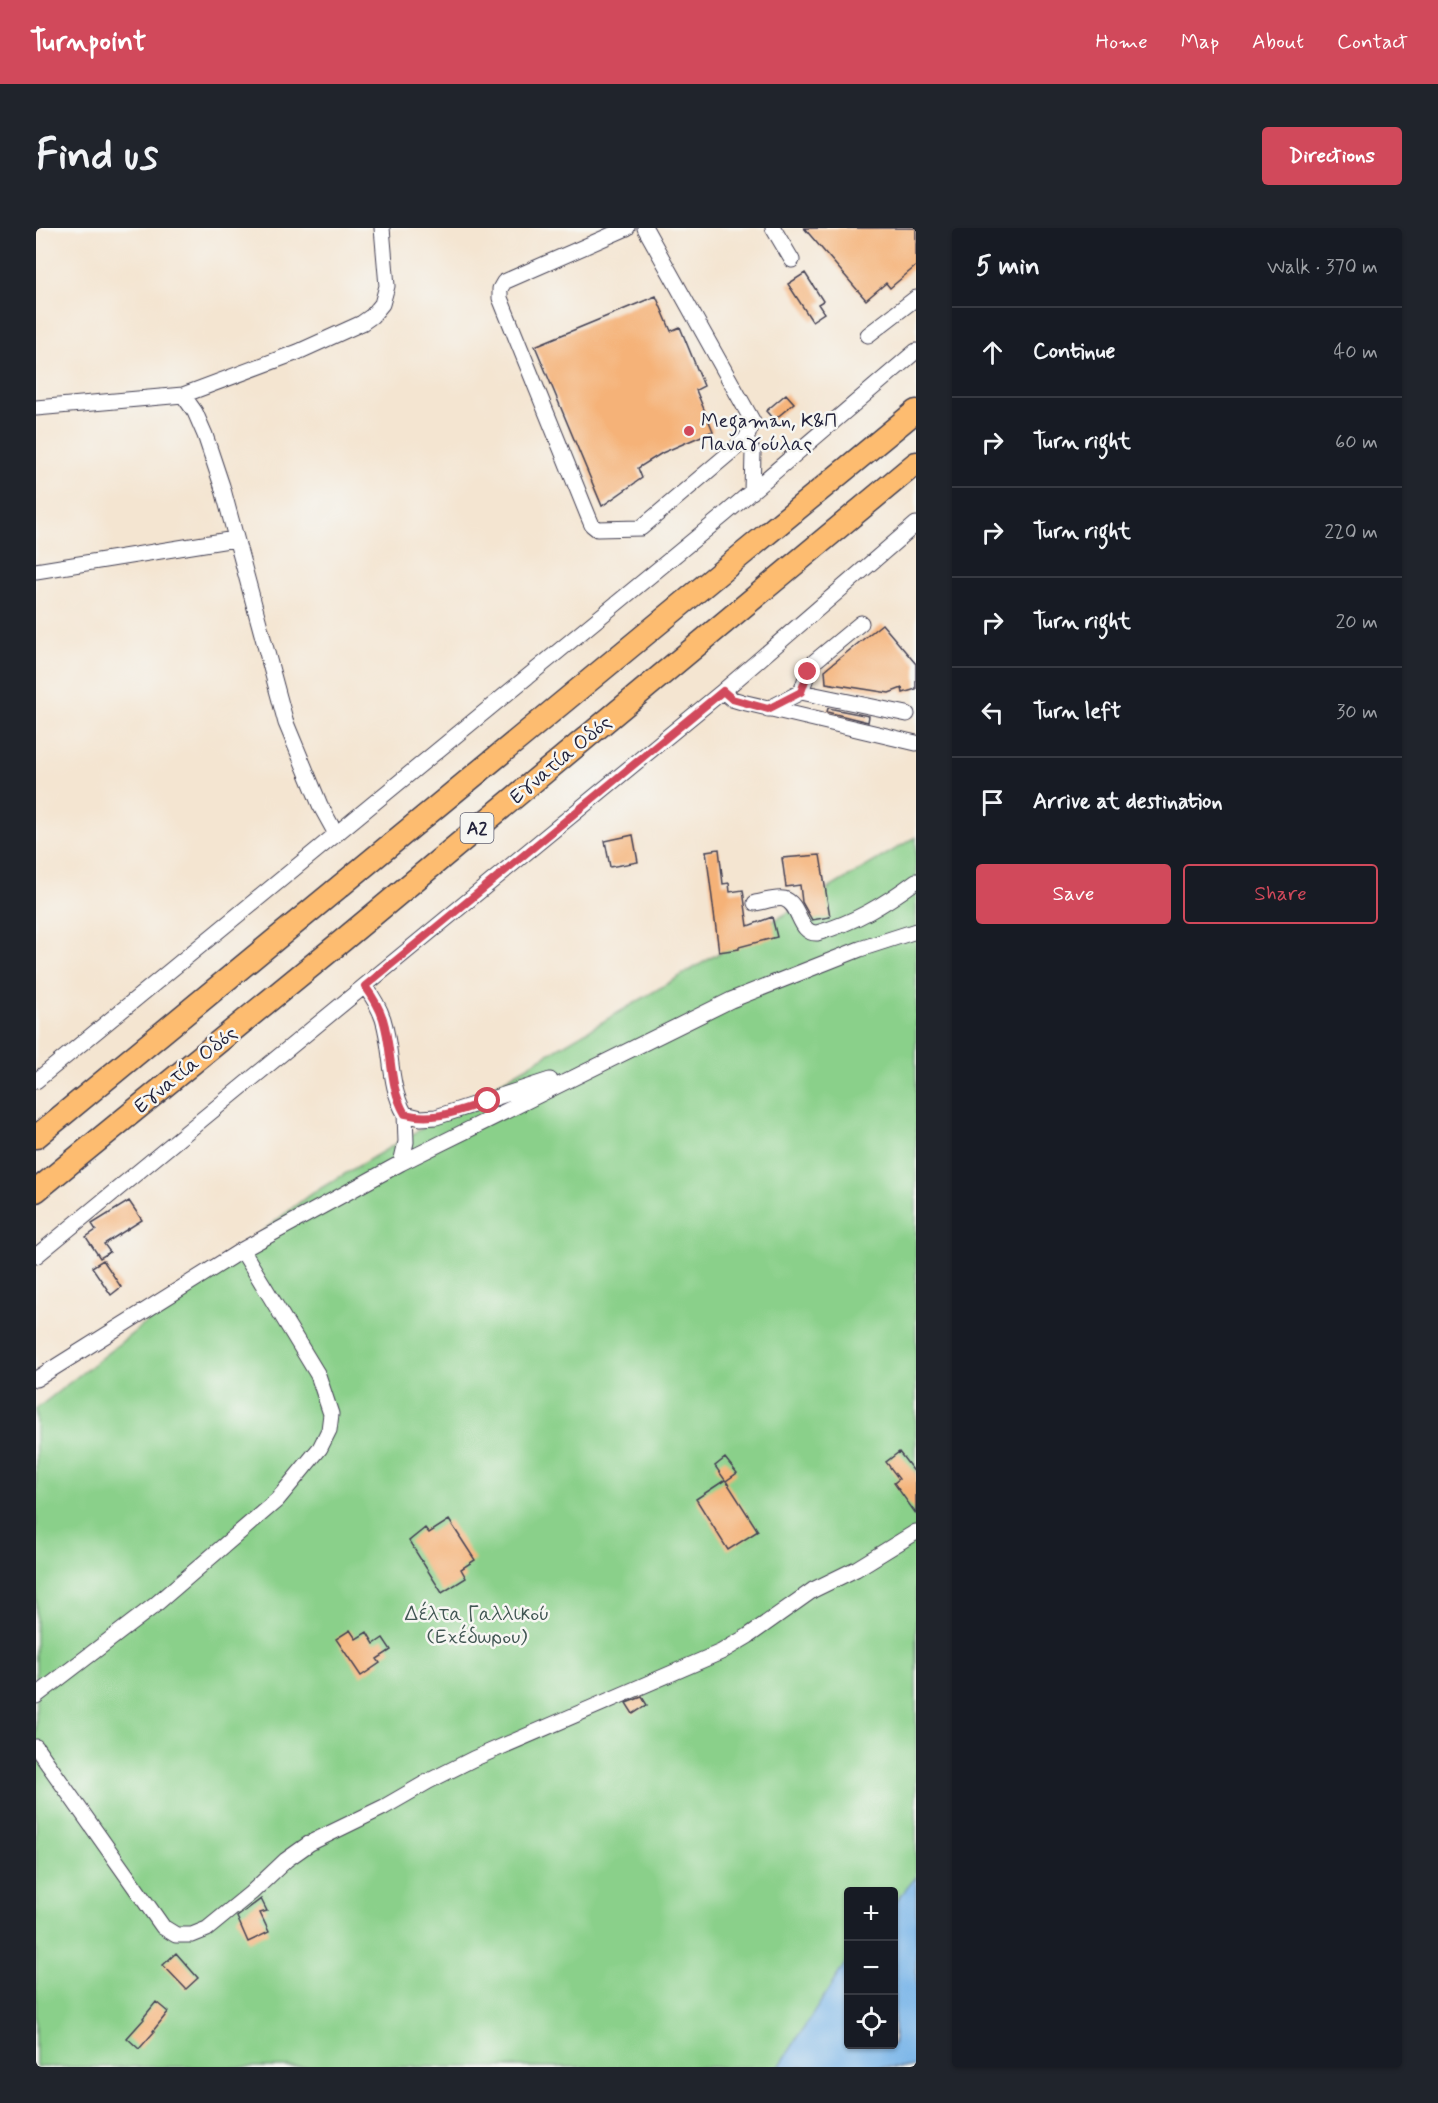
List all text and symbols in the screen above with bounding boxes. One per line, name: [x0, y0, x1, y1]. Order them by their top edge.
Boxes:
text: Turnpoint: [30, 24, 146, 61]
text: Home: [1096, 28, 1148, 56]
text: Map: [1181, 28, 1219, 56]
text: About: [1252, 28, 1304, 56]
text: Contact: [1337, 28, 1408, 56]
button: Directions: [1262, 127, 1402, 185]
text: Find us: [36, 129, 158, 184]
text: 5 min: [976, 250, 1040, 284]
text: Walk · 370 m: [1267, 254, 1378, 281]
icon: ahead: [976, 336, 1009, 369]
text: Continue: [1033, 338, 1115, 366]
text: 40 m: [1334, 339, 1378, 366]
place label: Megaman, Κ&Π Παναγούλας: [701, 408, 837, 458]
marker: Megaman, Κ&Π Παναγούλας: [682, 424, 696, 438]
icon: right: [976, 426, 1009, 459]
text: Turn right: [1033, 428, 1131, 456]
text: 60 m: [1335, 429, 1378, 456]
icon: right: [976, 516, 1009, 549]
text: Turn right: [1033, 518, 1131, 546]
text: 220 m: [1324, 519, 1378, 546]
icon: right: [976, 606, 1009, 639]
text: Turn right: [1033, 608, 1131, 636]
text: 20 m: [1335, 609, 1378, 636]
route end: [794, 658, 820, 684]
icon: left: [976, 696, 1009, 729]
text: Turn left: [1033, 698, 1121, 726]
text: 30 m: [1336, 699, 1378, 726]
street label: Εγνατία Οδός: [504, 709, 618, 811]
icon: arrive: [976, 786, 1009, 819]
text: Arrive at destination: [1033, 788, 1223, 816]
road number: Α2: [460, 813, 494, 843]
button: Save: [976, 864, 1171, 924]
button: Share: [1183, 864, 1378, 924]
street label: Εγνατία Οδός: [129, 1020, 243, 1120]
route start: [474, 1087, 500, 1113]
park label: Δέλτα Γαλλικού (Εχέδωρου): [405, 1601, 549, 1651]
map controls: [844, 1887, 898, 2049]
button: +: [844, 1887, 898, 1941]
button: −: [844, 1941, 898, 1995]
button: locate: [844, 1995, 898, 2049]

